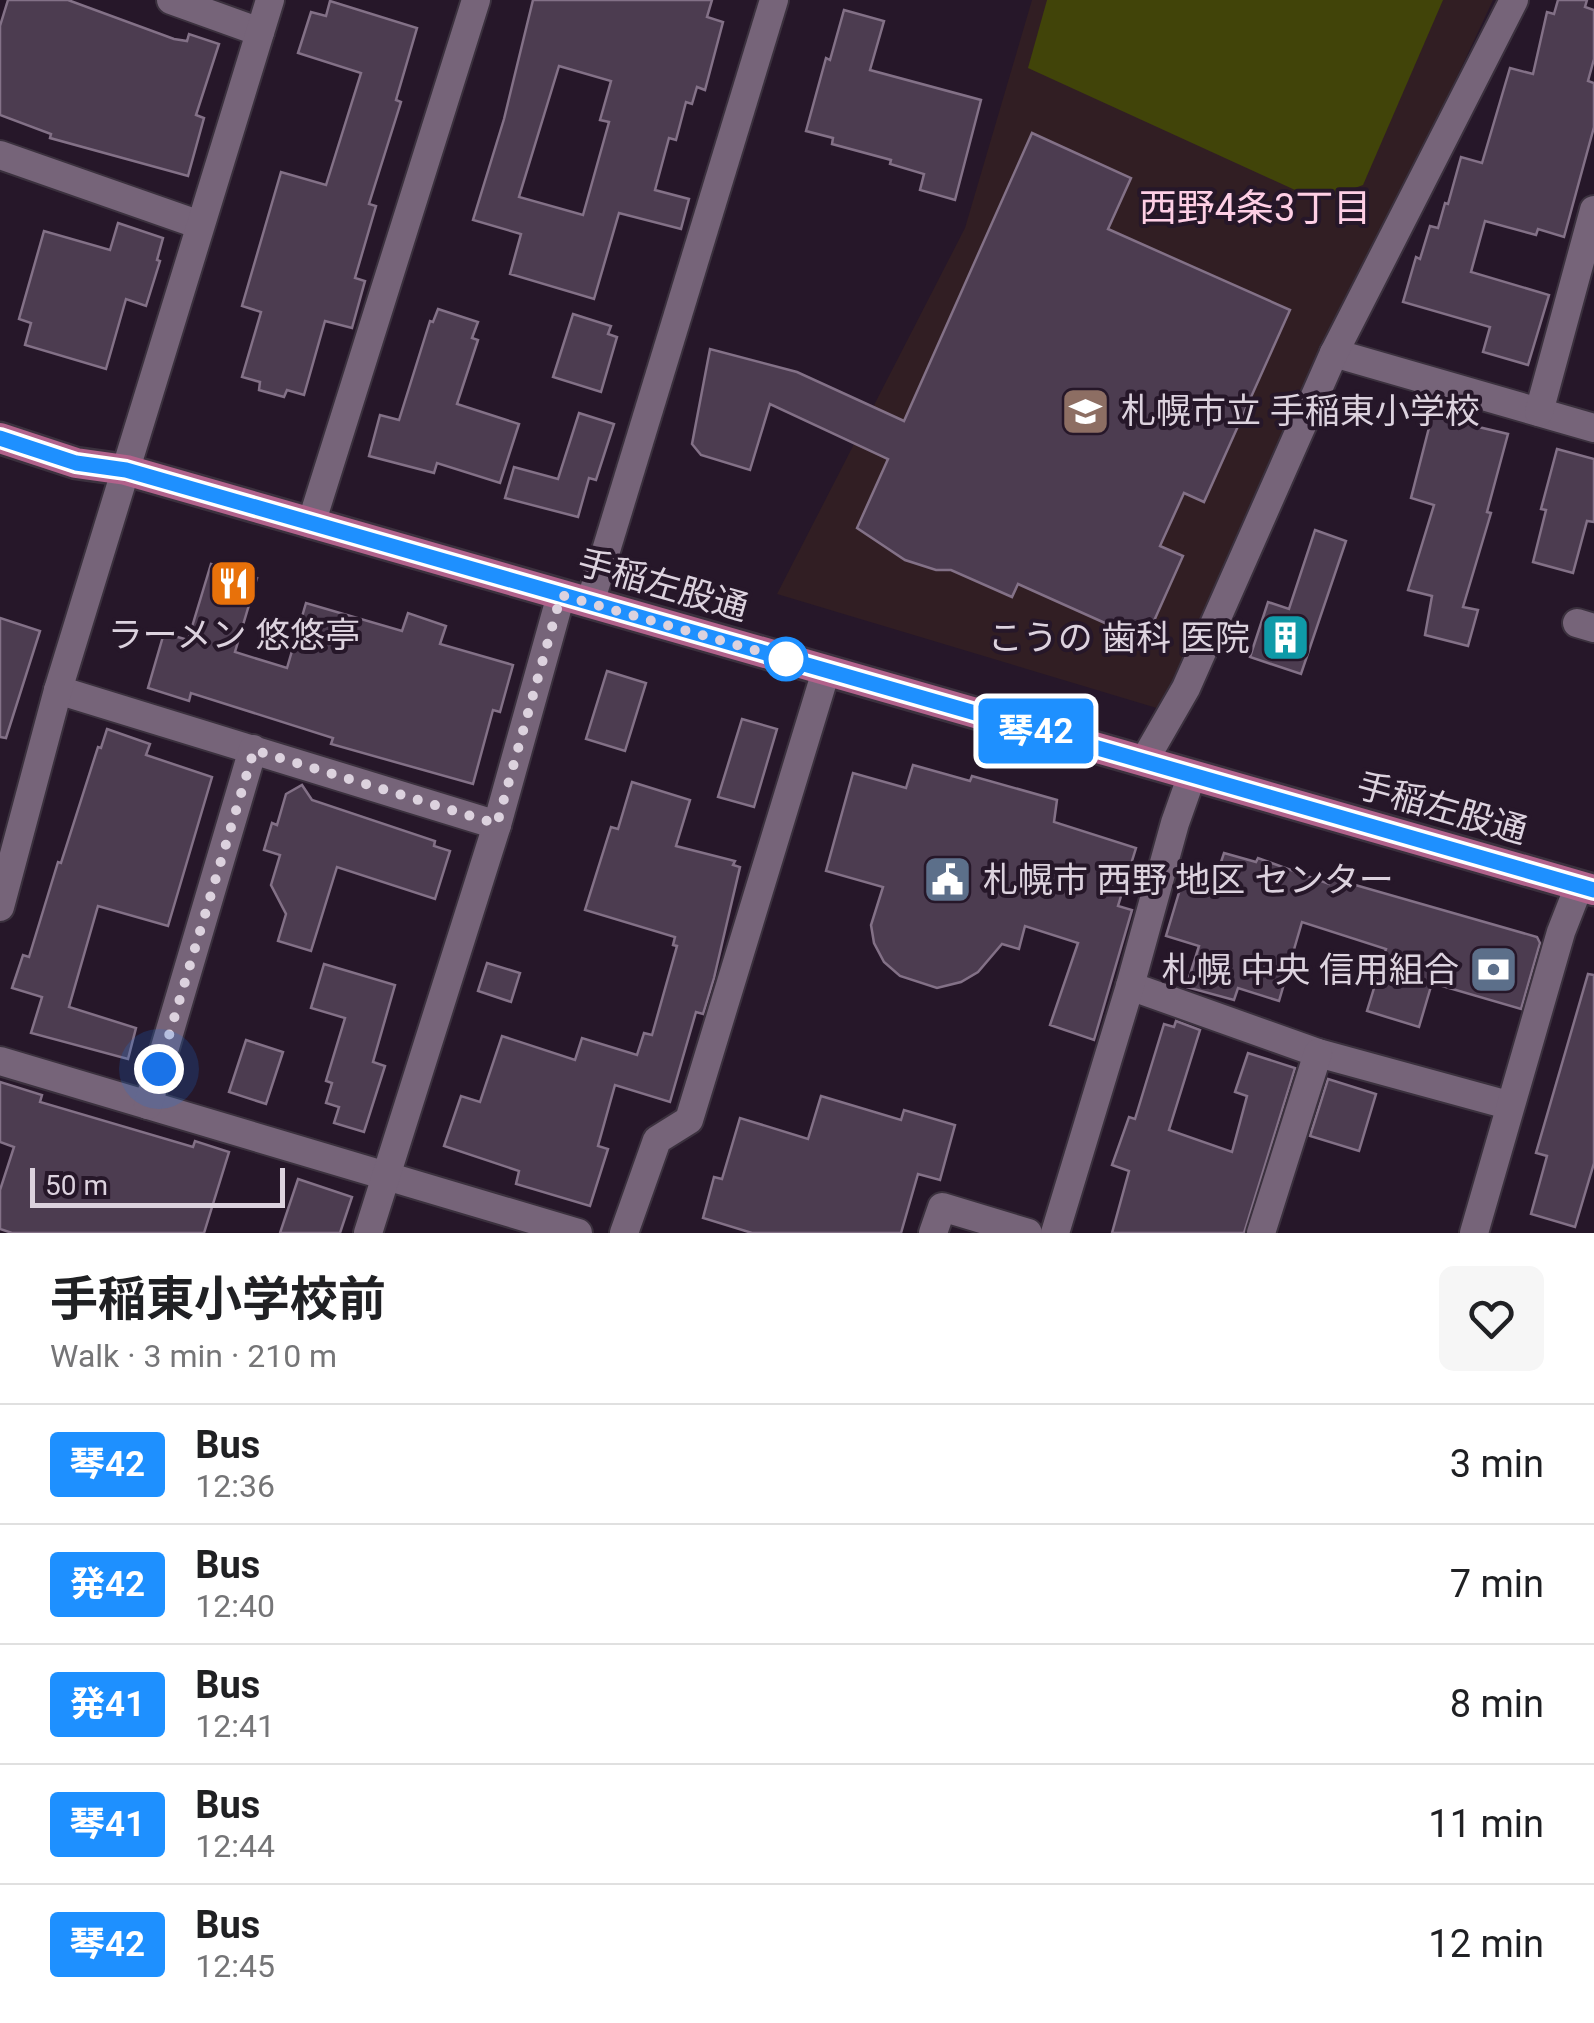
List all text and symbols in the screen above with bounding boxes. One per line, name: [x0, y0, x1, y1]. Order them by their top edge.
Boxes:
district label: 西野4条3丁目: [1139, 186, 1371, 230]
school or university icon: 札幌市立 手稲東小学校: [1060, 385, 1112, 437]
place label: 札幌市立 手稲東小学校: [1121, 391, 1480, 432]
street label: 手稲左股通: [573, 542, 753, 629]
restaurant icon: ラーメン 悠悠亭: [208, 557, 260, 609]
building icon: こうの 歯科 医院: [1259, 612, 1311, 664]
place label: ラーメン 悠悠亭: [108, 615, 360, 656]
place label: こうの 歯科 医院: [988, 618, 1250, 659]
unlabelled marker: [765, 638, 807, 680]
line badge: 琴42: [978, 698, 1094, 764]
text: 琴42: [998, 711, 1074, 752]
street label: 手稲左股通: [1352, 765, 1532, 852]
public building icon: 札幌市 西野 地区 センター: [922, 854, 974, 906]
place label: 札幌市 西野 地区 センター: [983, 860, 1394, 901]
bank icon: 札幌 中央 信用組合: [1468, 944, 1520, 996]
place label: 札幌 中央 信用組合: [1162, 950, 1459, 991]
your location: [134, 1044, 184, 1094]
scale bar: [30, 1163, 285, 1208]
text: 50 m: [45, 1169, 108, 1202]
button: heart: [1439, 1266, 1544, 1371]
text: 手稲東小学校前: [50, 1271, 386, 1328]
text: Walk · 3 min · 210 m: [50, 1337, 337, 1375]
text: Bus: [195, 1423, 260, 1467]
text: 3 min: [1450, 1442, 1544, 1486]
text: 琴42: [70, 1444, 145, 1485]
text: 12:36: [195, 1467, 275, 1505]
text: Bus: [195, 1543, 260, 1587]
text: 7 min: [1450, 1562, 1544, 1606]
text: 発42: [70, 1564, 145, 1605]
text: 12:40: [195, 1587, 275, 1625]
text: Bus: [195, 1663, 260, 1707]
text: 8 min: [1450, 1682, 1544, 1726]
text: 発41: [70, 1684, 145, 1725]
text: 12:41: [195, 1707, 275, 1745]
text: Bus: [195, 1783, 260, 1827]
text: 11 min: [1428, 1802, 1544, 1846]
text: 琴41: [70, 1804, 145, 1845]
text: 12:44: [195, 1827, 275, 1865]
text: Bus: [195, 1903, 260, 1947]
text: 12 min: [1428, 1922, 1544, 1966]
text: 琴42: [70, 1924, 145, 1965]
text: 12:45: [195, 1947, 275, 1985]

